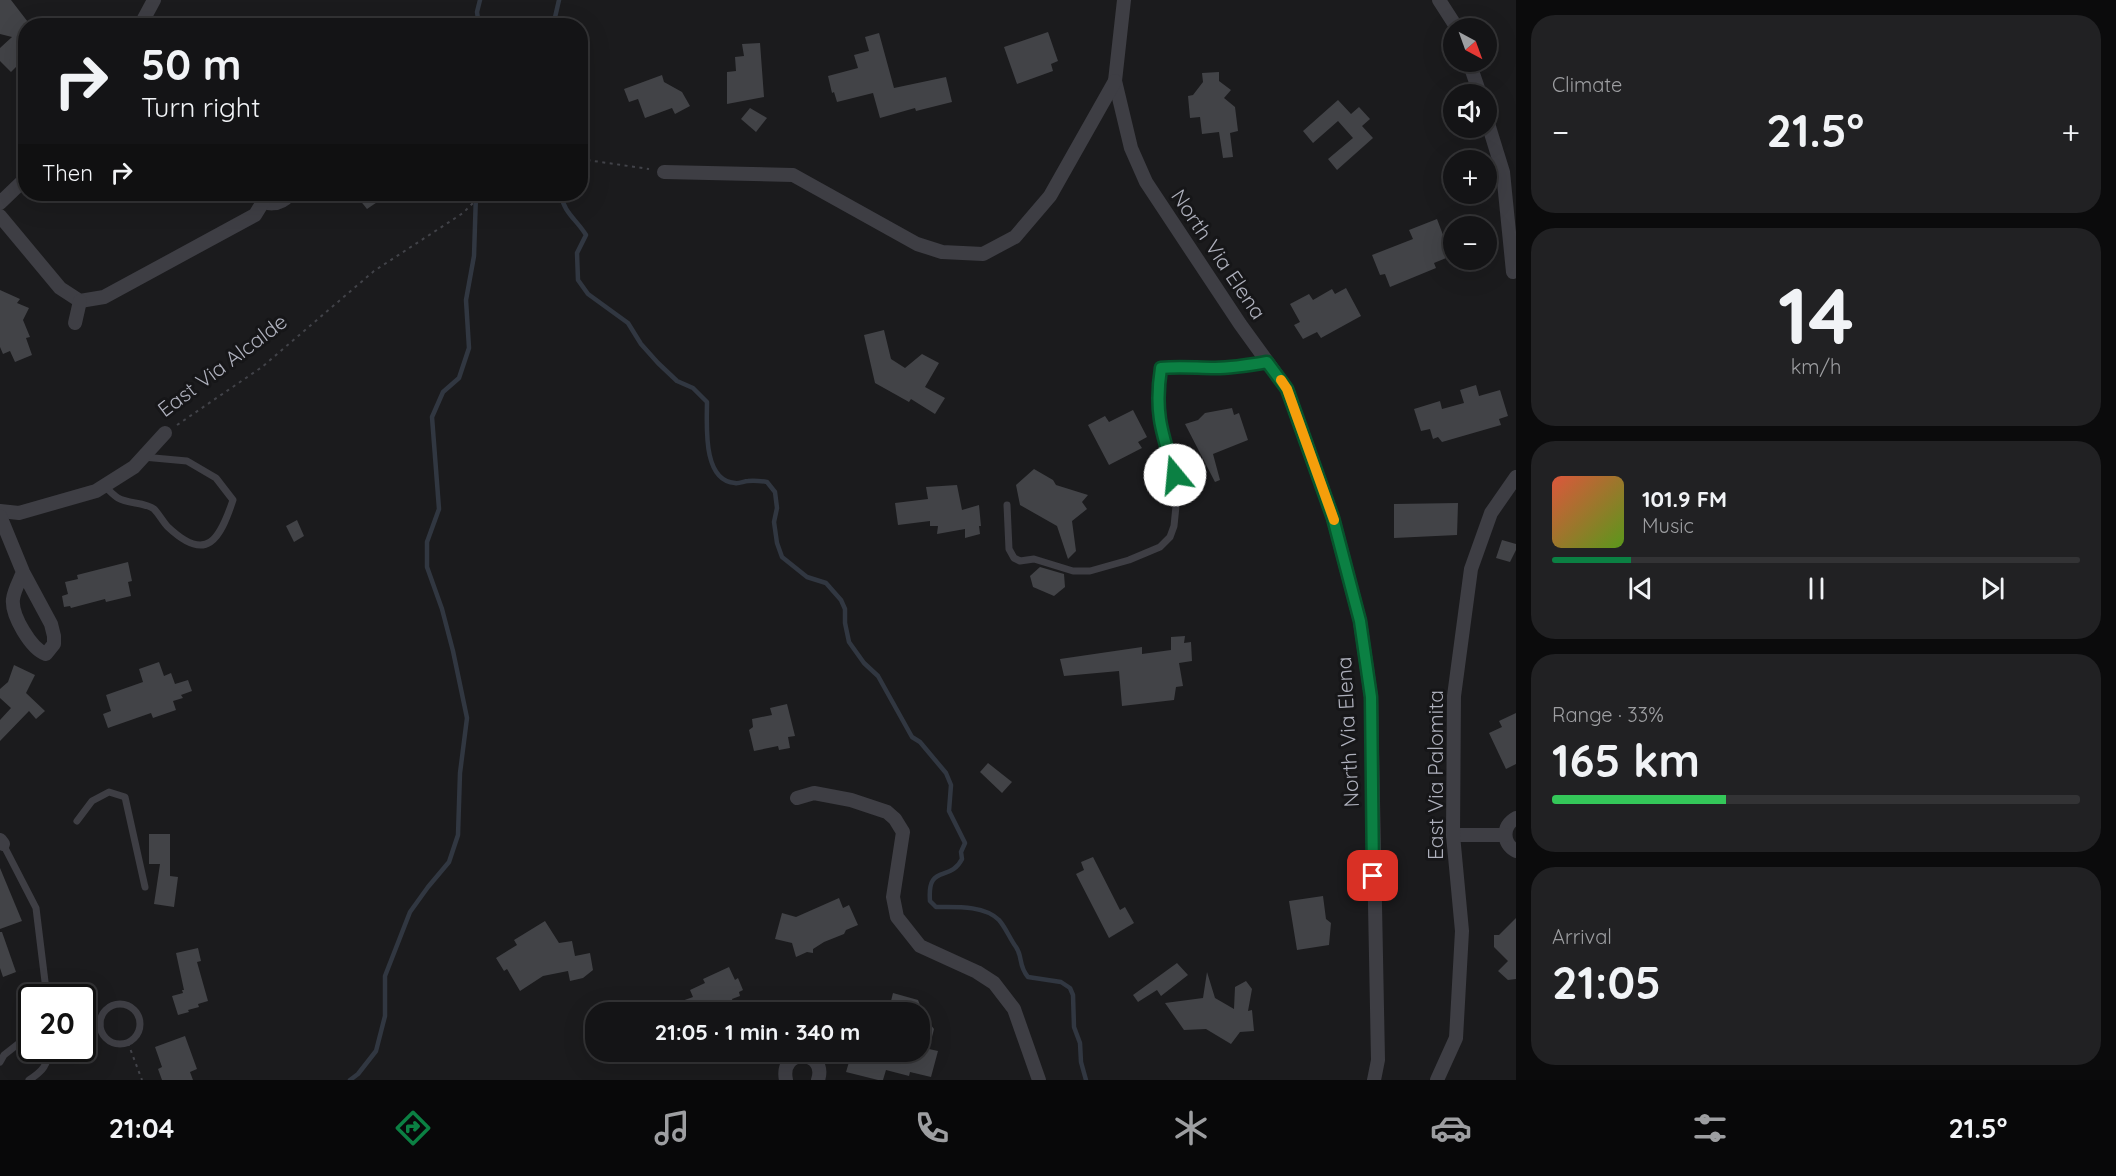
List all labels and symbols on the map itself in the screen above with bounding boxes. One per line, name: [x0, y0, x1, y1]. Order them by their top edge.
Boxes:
north arrow: [1443, 18, 1497, 72]
street label: North Via Elena: [1166, 184, 1272, 324]
street label: East Via Alcalde: [152, 308, 292, 422]
position arrow: [1143, 443, 1207, 507]
street label: North Via Elena: [1330, 656, 1364, 808]
street label: East Via Palomita: [1422, 690, 1448, 860]
pin: [1347, 850, 1398, 901]
speed limit sign: 20: [18, 984, 96, 1062]

